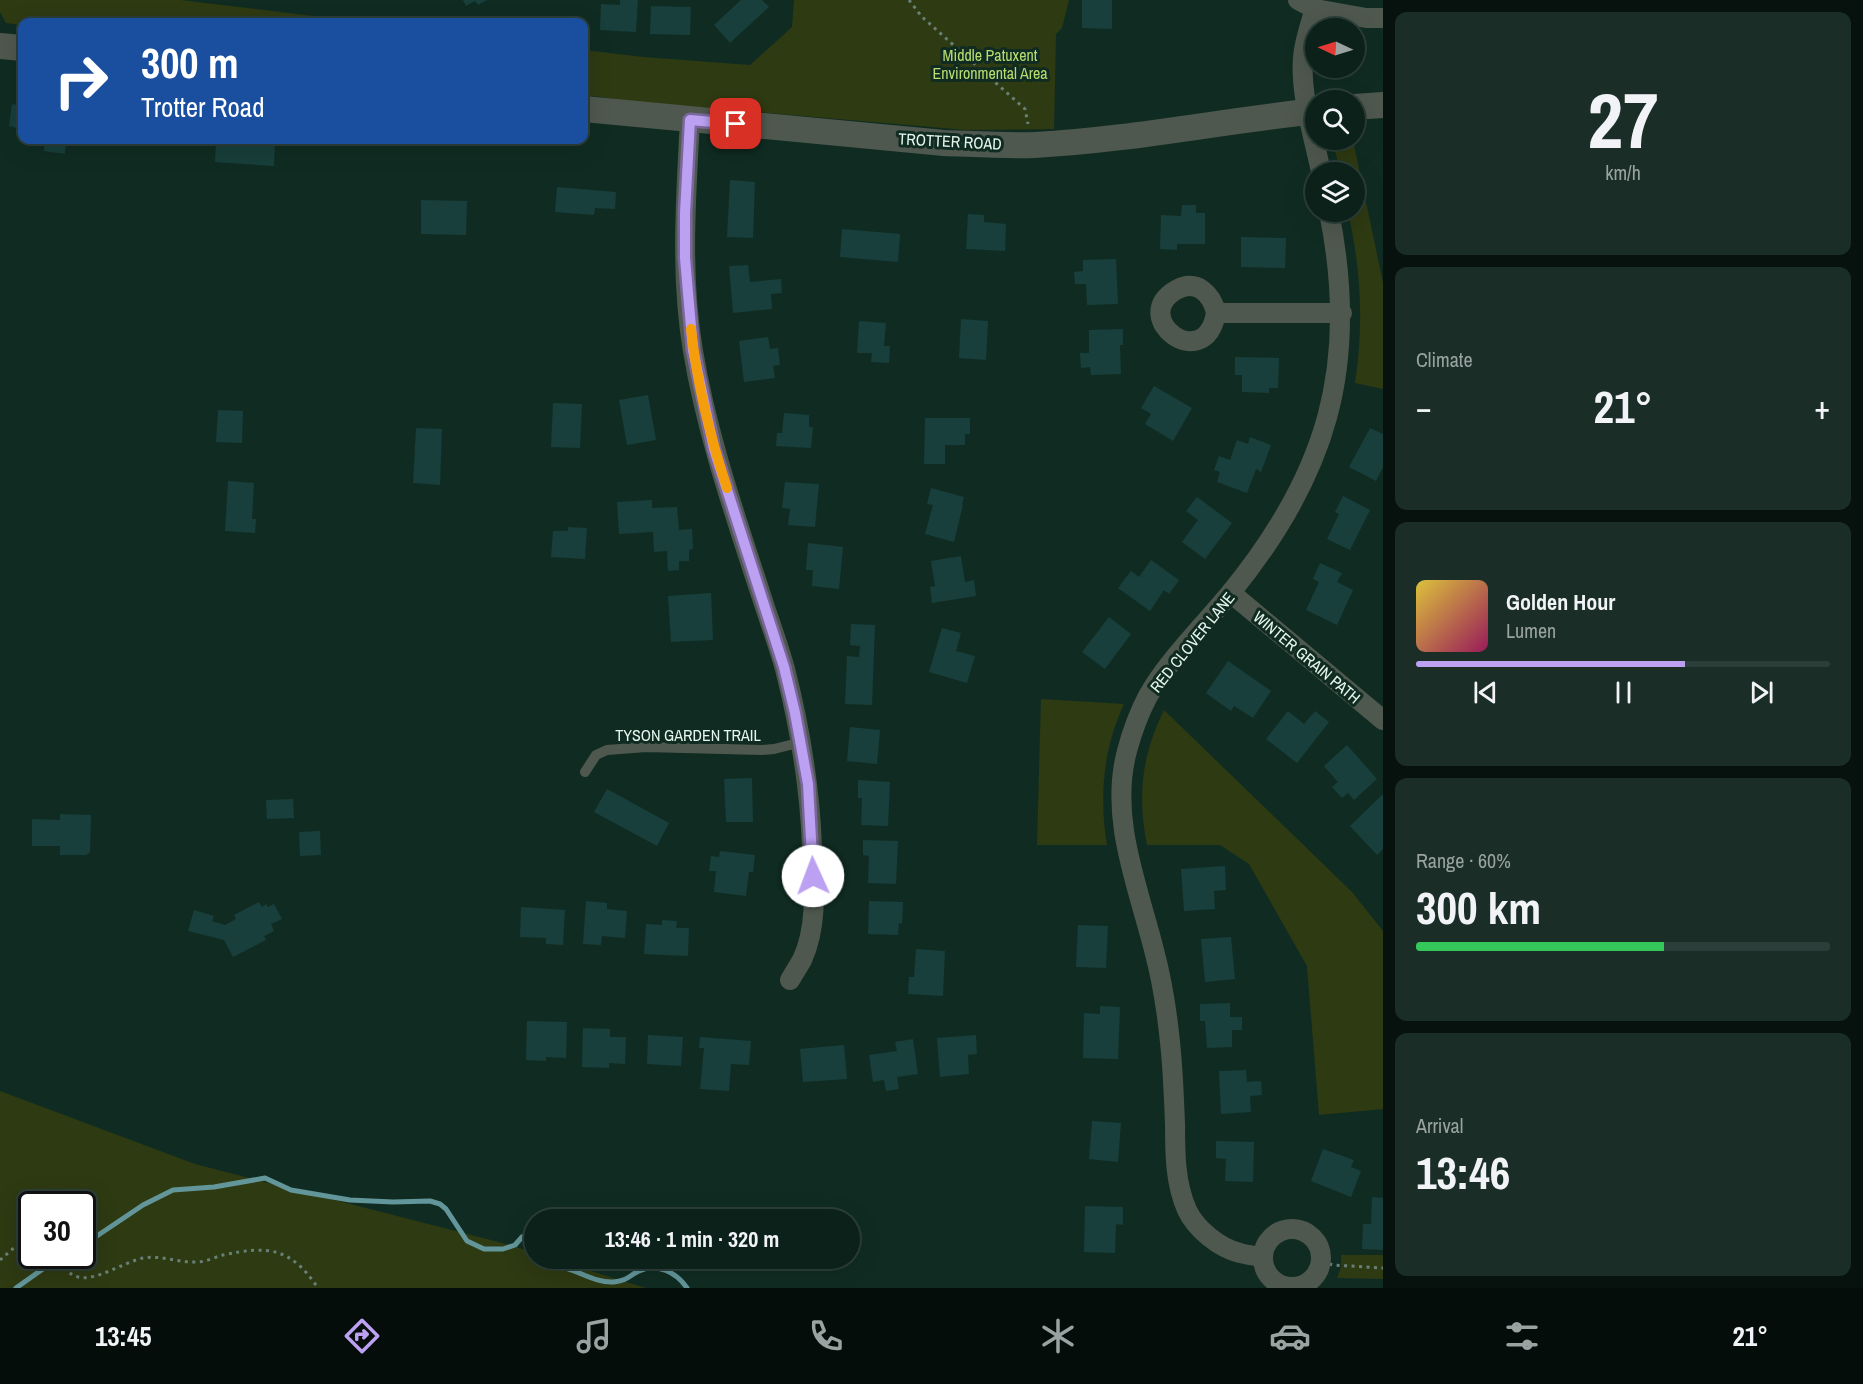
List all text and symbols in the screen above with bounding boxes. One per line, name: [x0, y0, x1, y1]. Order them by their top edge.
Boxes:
north arrow: [1305, 18, 1365, 78]
map controls: [1305, 18, 1365, 222]
text: 300 m: [141, 35, 239, 91]
icon: right: [42, 42, 120, 120]
park label: Middle Patuxent Environmental Area: [932, 44, 1048, 84]
text: 27: [1587, 67, 1659, 172]
text: Trotter Road: [141, 89, 264, 125]
button: search: [1305, 90, 1365, 150]
pin: [710, 98, 761, 149]
icon: arrive: [719, 107, 752, 140]
street label: TROTTER ROAD: [898, 127, 1002, 155]
text: km/h: [1605, 159, 1641, 186]
button: layers: [1305, 162, 1365, 222]
text: Climate: [1416, 346, 1473, 373]
text: 21°: [1593, 376, 1653, 437]
text: −: [1416, 385, 1432, 429]
text: +: [1814, 385, 1830, 429]
street label: RED CLOVER LANE: [1145, 587, 1239, 697]
text: Golden Hour: [1506, 587, 1615, 617]
street label: WINTER GRAIN PATH: [1249, 606, 1365, 708]
text: Lumen: [1506, 617, 1556, 644]
icon: previous: [1469, 676, 1502, 709]
icon: pause: [1607, 676, 1640, 709]
icon: next: [1745, 676, 1778, 709]
street label: TYSON GARDEN TRAIL: [615, 724, 761, 746]
position arrow: [781, 844, 845, 908]
text: Range · 60%: [1416, 847, 1511, 874]
text: 300 km: [1416, 877, 1541, 938]
text: Arrival: [1416, 1112, 1463, 1139]
text: 13:46: [1416, 1142, 1510, 1203]
speed limit sign: 30: [18, 1191, 96, 1269]
text: 13:46 · 1 min · 320 m: [605, 1224, 779, 1254]
icon: directions: [341, 1315, 383, 1357]
icon: music: [573, 1315, 615, 1357]
icon: phone: [805, 1315, 847, 1357]
icon: climate: [1037, 1315, 1079, 1357]
icon: car: [1269, 1315, 1311, 1357]
icon: filters: [1501, 1315, 1543, 1357]
text: 13:45: [95, 1318, 152, 1354]
text: 21°: [1733, 1318, 1768, 1354]

